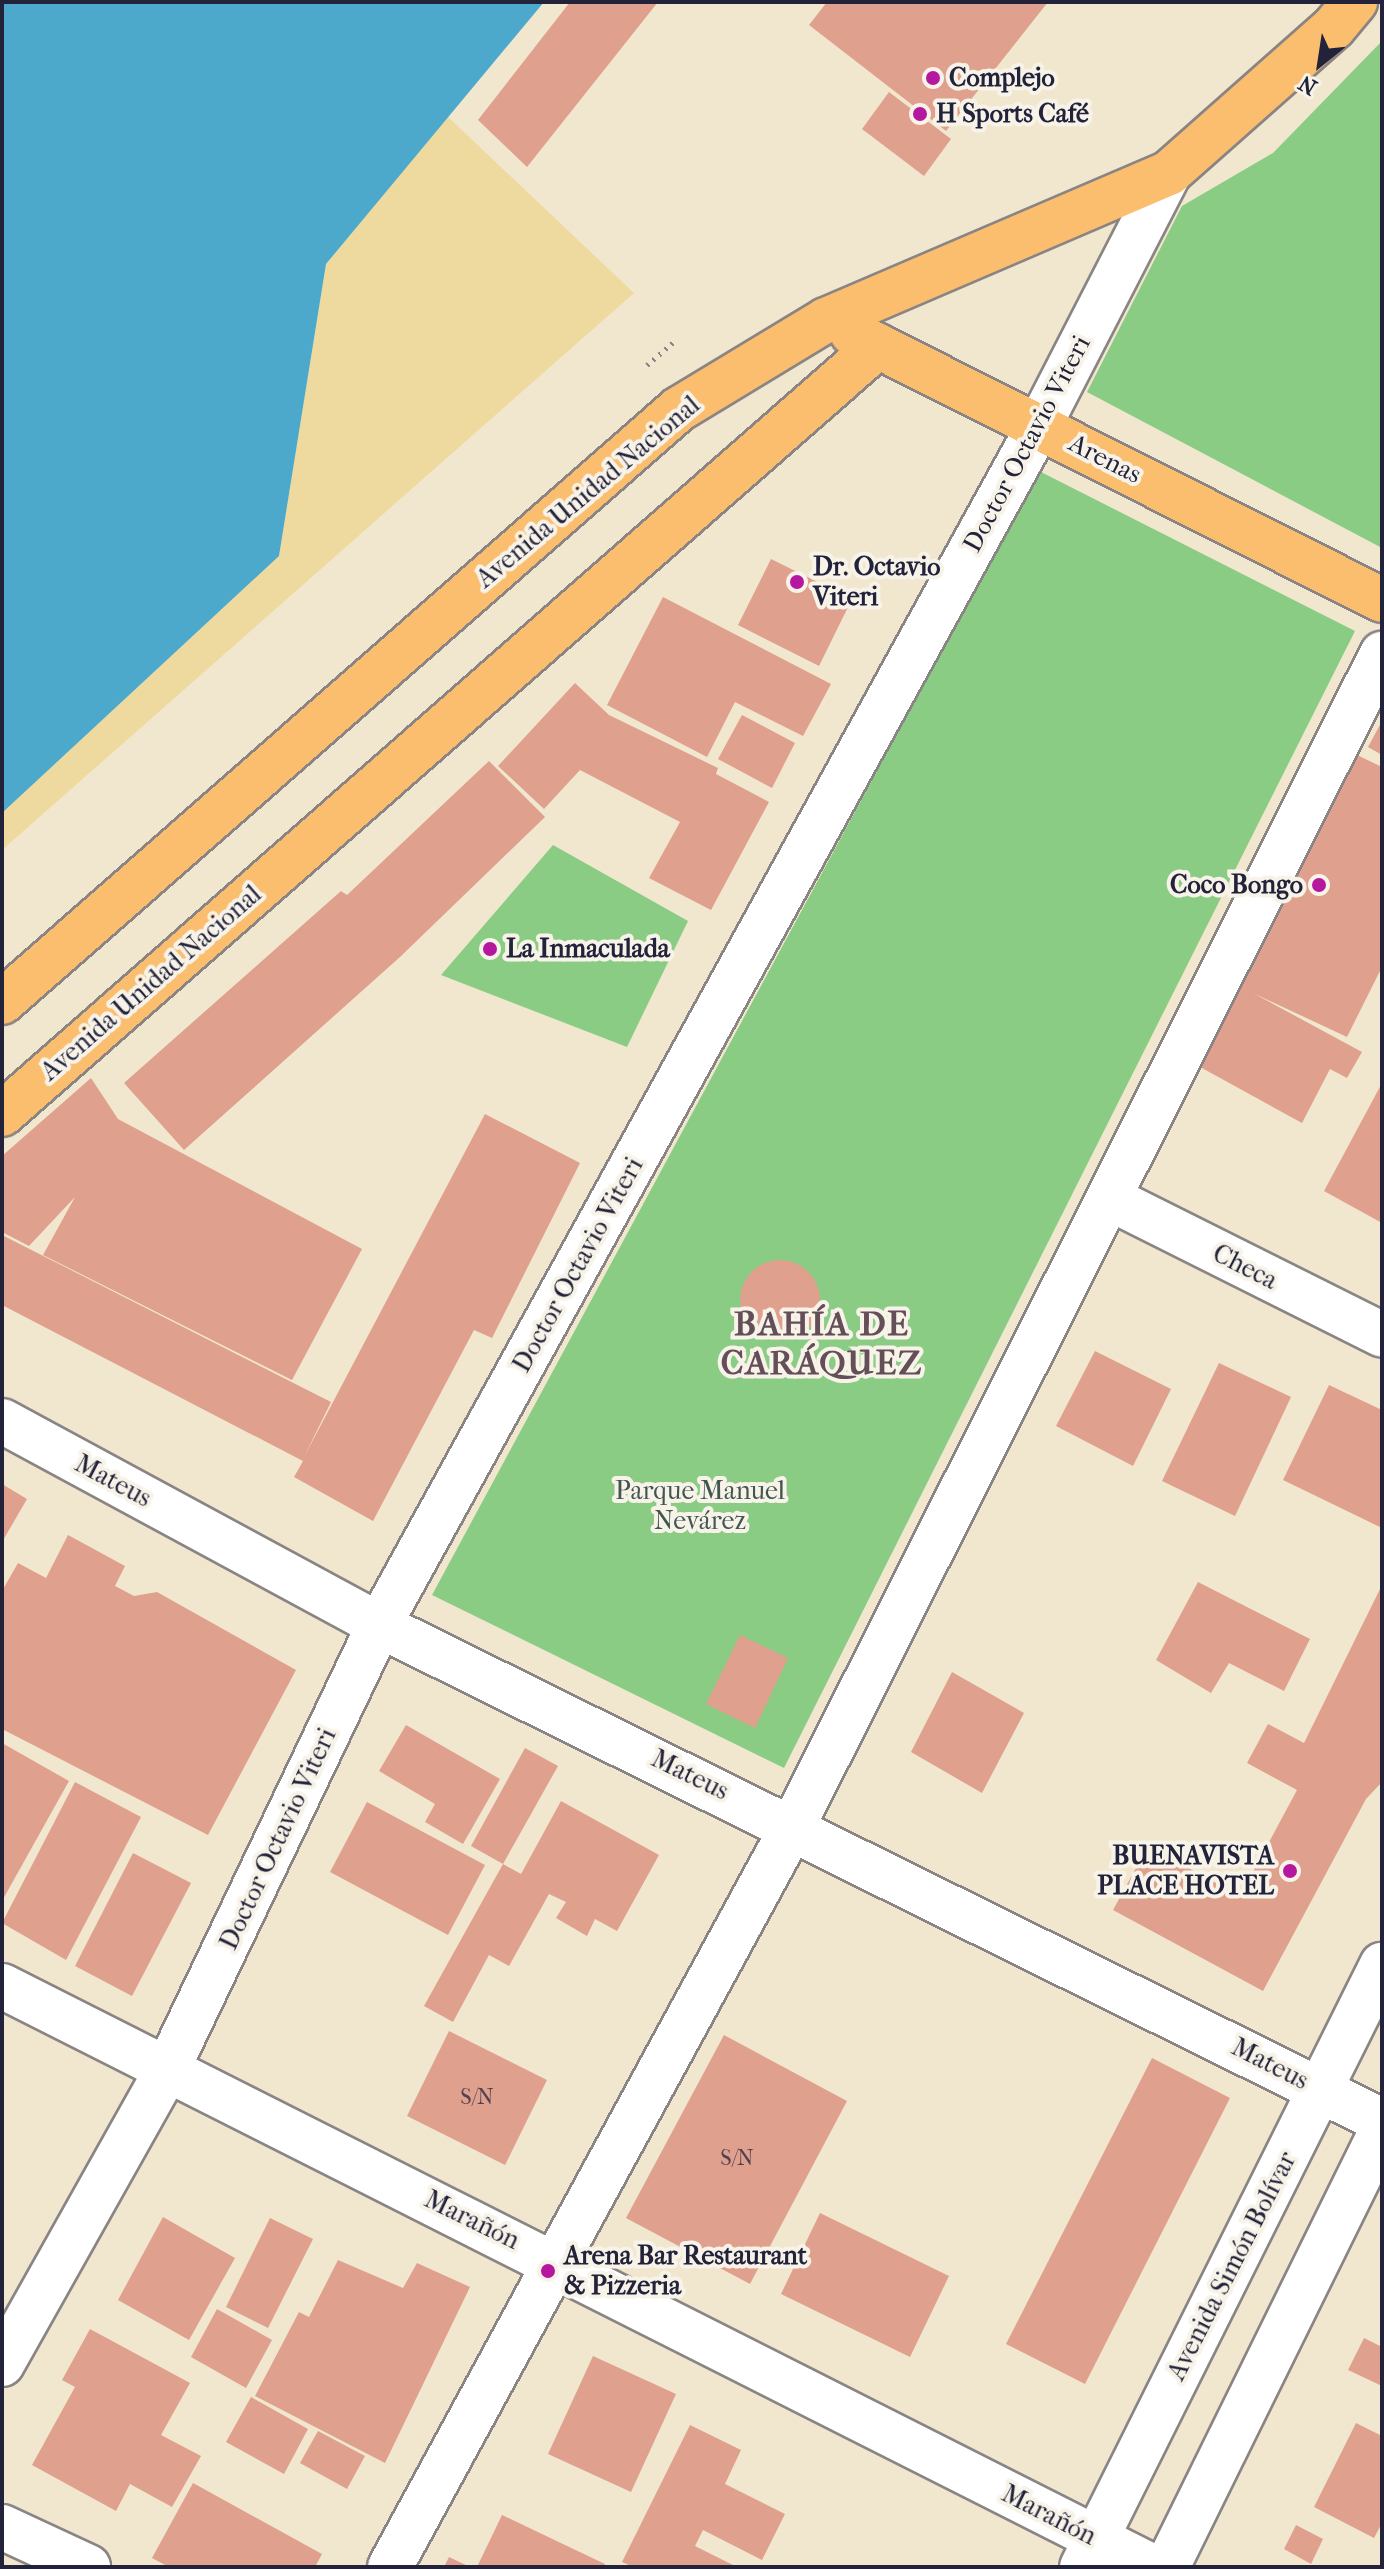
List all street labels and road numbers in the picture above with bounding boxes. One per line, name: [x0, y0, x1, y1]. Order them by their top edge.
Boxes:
street label: Doctor Octavio Viteri: [957, 330, 1097, 558]
street label: Avenida Unidad Nacional: [470, 389, 706, 595]
street label: Arenas: [1063, 428, 1147, 490]
street label: Avenida Unidad Nacional: [34, 879, 268, 1087]
street label: Doctor Octavio Viteri: [506, 1152, 650, 1378]
street label: Checa: [1207, 1238, 1283, 1296]
street label: Mateus: [69, 1448, 157, 1514]
street label: Doctor Octavio Viteri: [213, 1723, 343, 1955]
street label: Mateus: [646, 1743, 734, 1807]
street label: Mateus: [1226, 2031, 1314, 2097]
street label: Avenida Simón Bolívar: [1161, 2146, 1303, 2386]
street label: Marañón: [419, 2184, 525, 2256]
street label: Marañón: [996, 2478, 1102, 2552]

